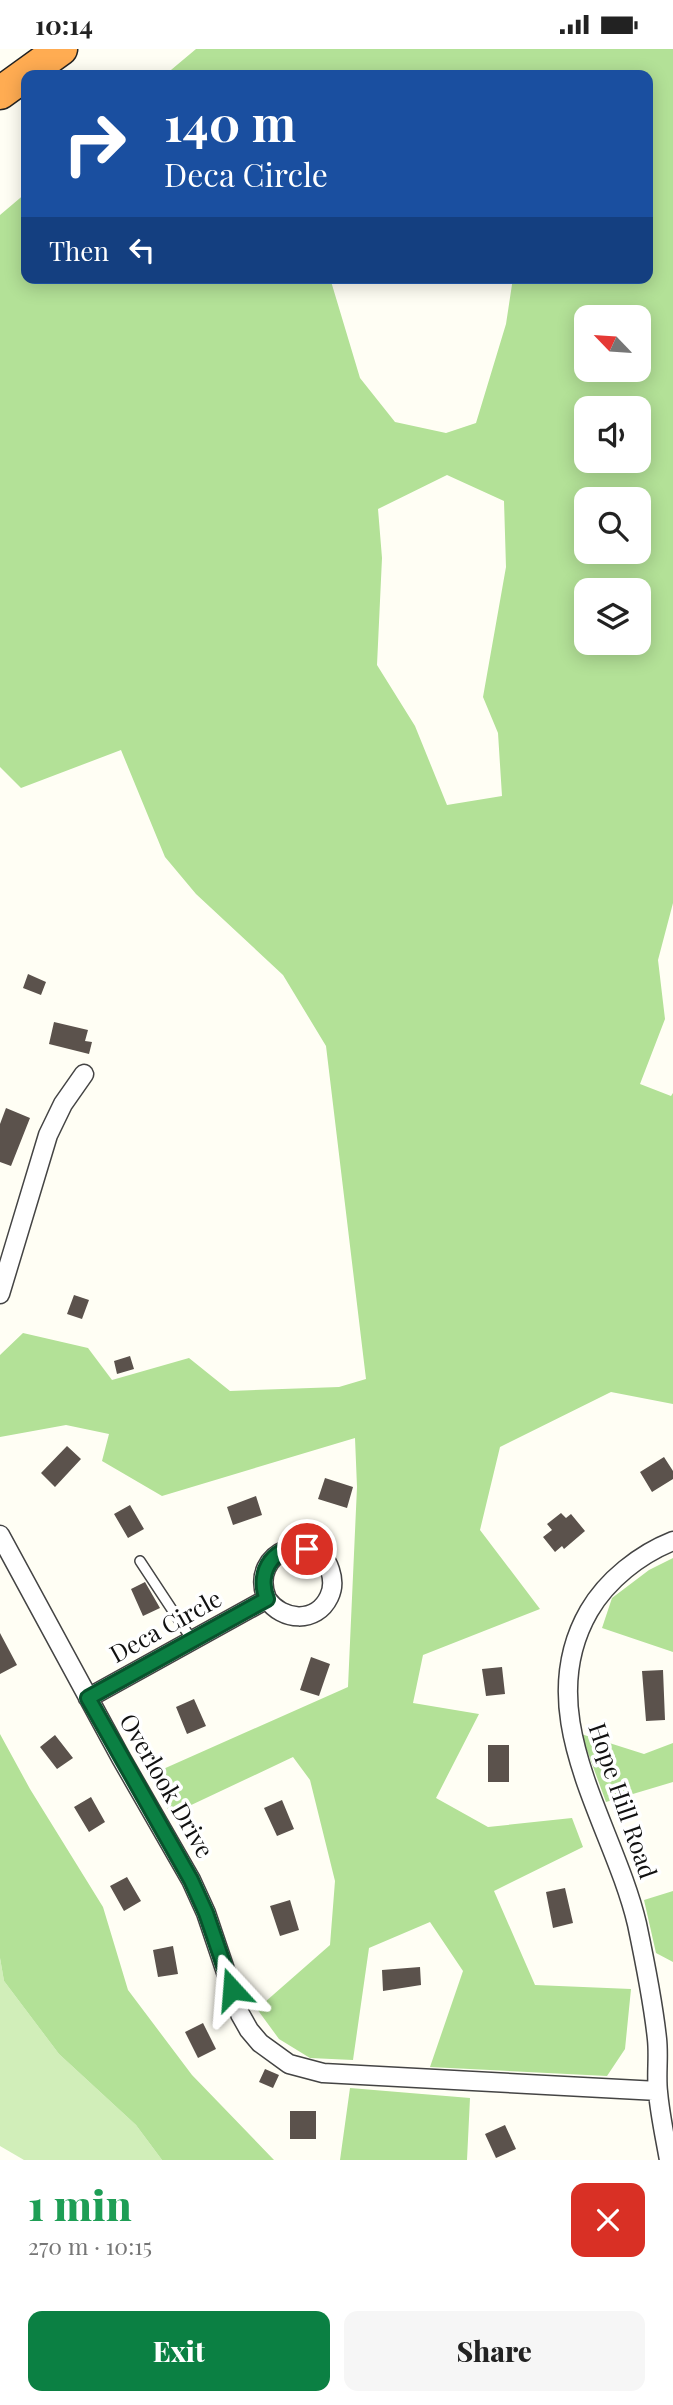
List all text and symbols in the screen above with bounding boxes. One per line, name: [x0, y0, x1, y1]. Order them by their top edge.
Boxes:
text: 10:14: [35, 7, 93, 42]
text: 140 m: [164, 89, 296, 154]
icon: right: [49, 98, 140, 189]
text: Deca Circle: [164, 152, 328, 195]
icon: left: [123, 231, 161, 269]
text: Then: [49, 233, 109, 268]
north arrow: [574, 305, 651, 381]
map controls: [574, 305, 651, 655]
button: sound: [574, 396, 651, 473]
button: search: [574, 487, 651, 564]
button: layers: [574, 578, 651, 655]
pin: [277, 1519, 337, 1579]
icon: arrive: [288, 1530, 326, 1568]
street label: Deca Circle: [103, 1581, 227, 1669]
street label: Overlook Drive: [113, 1707, 222, 1863]
street label: Hope Hill Road: [582, 1718, 665, 1882]
position arrow: [195, 1952, 269, 2026]
text: 1 min: [28, 2176, 132, 2232]
button: close: [571, 2183, 645, 2257]
text: 270 m · 10:15: [28, 2230, 152, 2261]
button: Exit: [28, 2311, 330, 2391]
button: Share: [344, 2311, 645, 2391]

